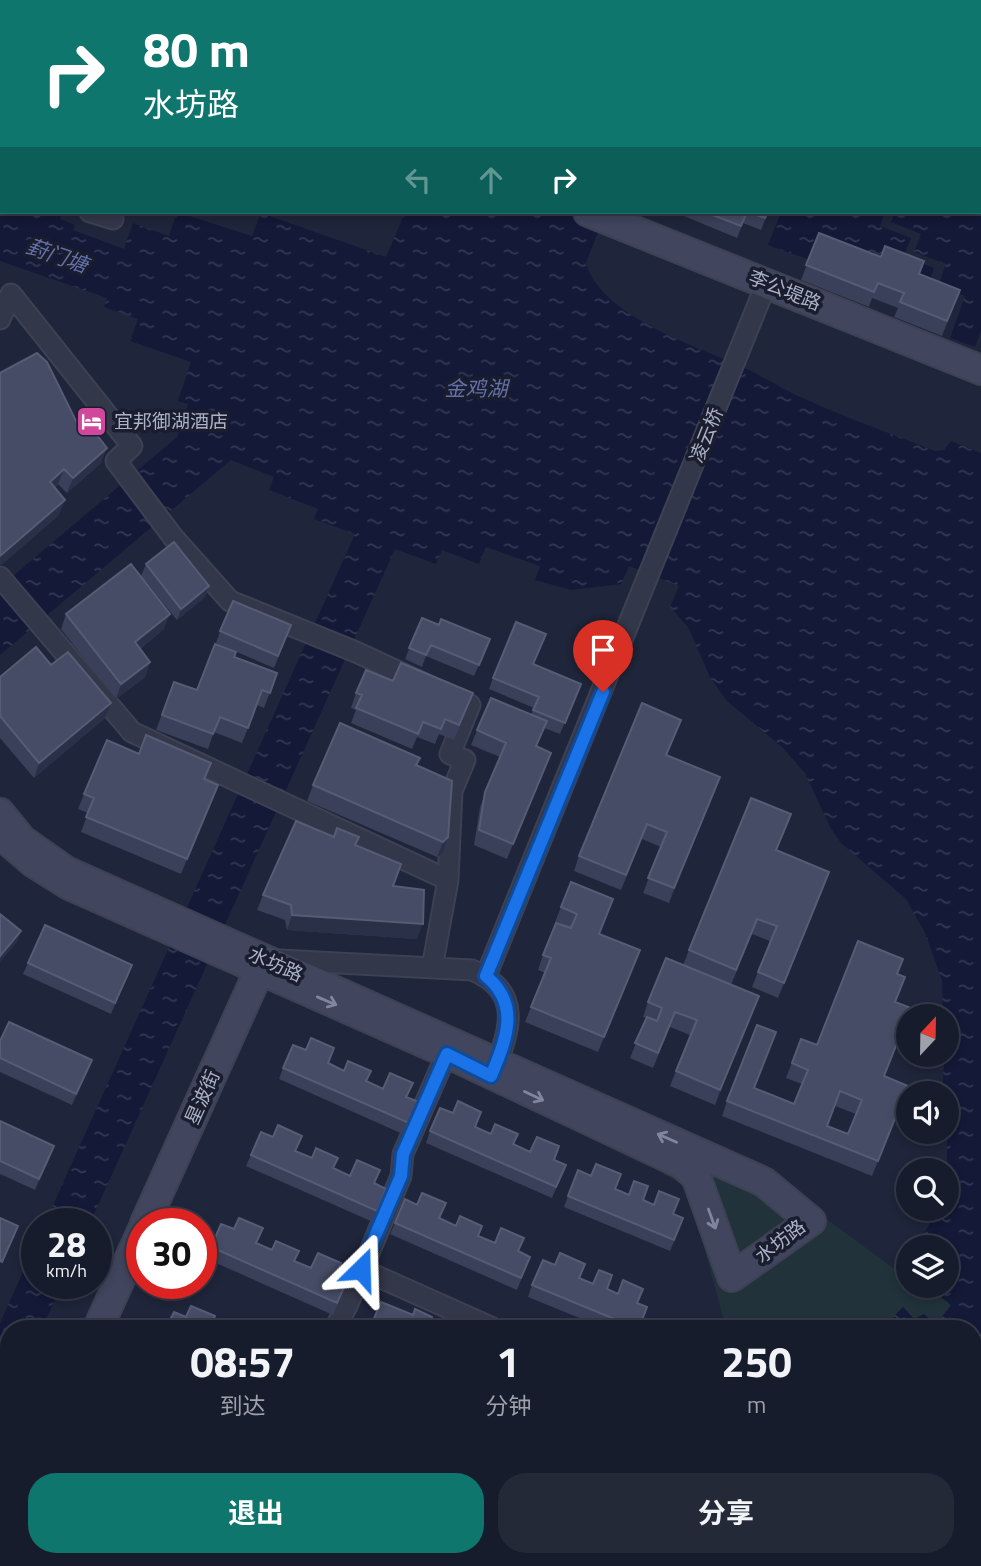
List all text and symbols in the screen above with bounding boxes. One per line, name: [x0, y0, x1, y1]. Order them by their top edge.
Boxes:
text: 80 m: [143, 11, 250, 86]
icon: right: [28, 28, 119, 119]
text: 水坊路: [143, 80, 239, 128]
icon: left: [399, 161, 437, 199]
icon: ahead: [472, 161, 510, 199]
icon: right: [545, 161, 583, 199]
water label: 葑门塘: [22, 230, 95, 281]
street label: 李公堤路: [745, 262, 826, 317]
water label: 金鸡湖: [445, 372, 510, 404]
street label: 凌云桥: [681, 403, 730, 467]
hotel icon: 宜邦御湖酒店: [74, 404, 108, 438]
place label: 宜邦御湖酒店: [114, 406, 228, 435]
pin: [573, 620, 633, 692]
icon: arrive: [584, 631, 622, 669]
street label: 水坊路: [244, 939, 308, 988]
one-way arrow: [316, 995, 337, 1008]
north arrow: [896, 1004, 959, 1068]
map controls: [896, 1004, 959, 1298]
street label: 星波街: [177, 1065, 226, 1129]
button: sound: [896, 1081, 959, 1144]
one-way arrow: [523, 1090, 544, 1103]
one-way arrow: [657, 1131, 678, 1144]
button: search: [896, 1158, 959, 1221]
speed limit sign: 30: [126, 1208, 217, 1299]
one-way arrow: [707, 1208, 719, 1230]
street label: 水坊路: [748, 1212, 811, 1270]
text: 28: [47, 1217, 86, 1271]
position arrow: [324, 1232, 398, 1306]
button: layers: [896, 1235, 959, 1298]
text: km/h: [46, 1257, 87, 1284]
text: 08:57: [190, 1329, 295, 1393]
text: 1: [496, 1329, 520, 1393]
text: 250: [721, 1329, 792, 1393]
text: m: [747, 1387, 766, 1422]
text: 到达: [220, 1388, 266, 1423]
text: 分钟: [485, 1388, 531, 1423]
button: 退出: [28, 1473, 484, 1553]
button: 分享: [498, 1473, 954, 1553]

